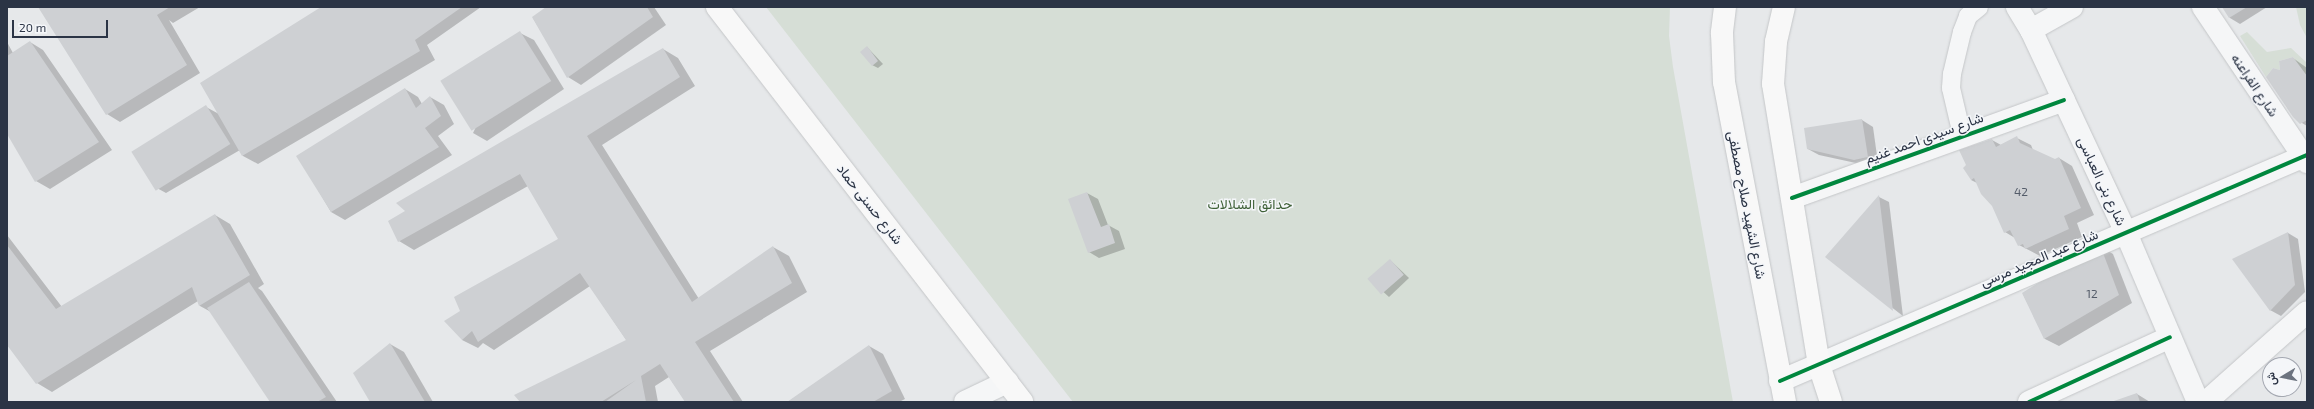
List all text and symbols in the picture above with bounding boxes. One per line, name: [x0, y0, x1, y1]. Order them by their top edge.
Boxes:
scale bar: [14, 12, 110, 38]
text: 20 m: [19, 20, 46, 34]
street label: شارع الفراعنه: [2228, 50, 2282, 120]
street label: شارع سيدى احمد غنيم: [1862, 109, 1986, 167]
street label: شارع الشهيد صلاح مصطفى: [1724, 129, 1770, 281]
street label: شارع بنى العباسى: [2074, 134, 2130, 228]
street label: شارع حسنى حماد: [833, 161, 907, 247]
house number: 42: [2014, 185, 2028, 199]
park label: حدائق الشلالات: [1208, 196, 1292, 212]
street label: شارع عبد المجيد مرسى: [1978, 226, 2100, 290]
house number: 12: [2086, 287, 2098, 301]
north arrow: [2262, 357, 2302, 397]
text: ش: [2263, 371, 2278, 387]

